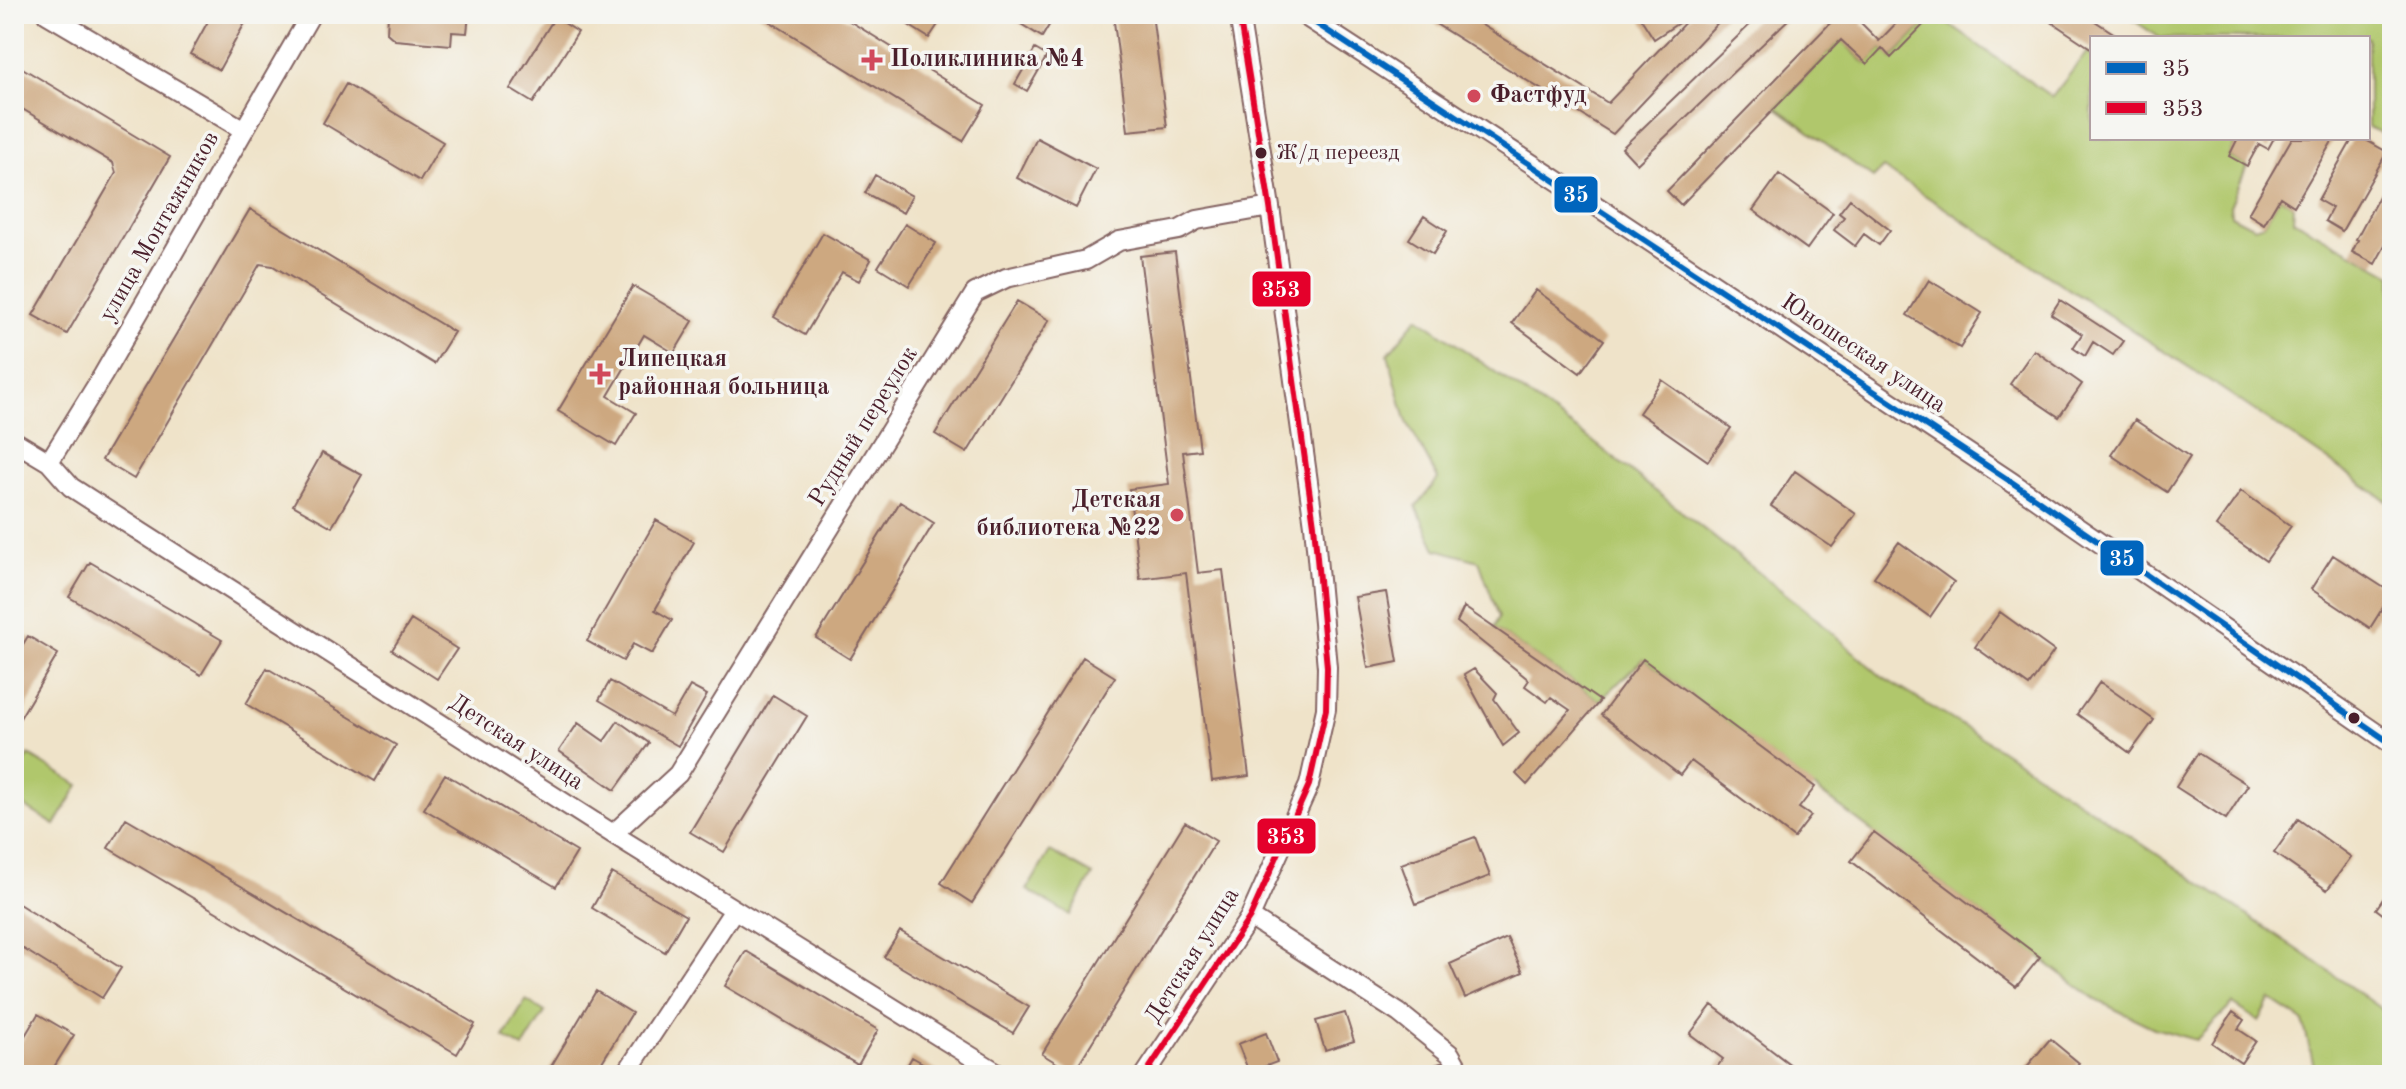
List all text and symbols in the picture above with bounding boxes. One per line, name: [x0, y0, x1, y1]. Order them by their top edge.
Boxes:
legend: [2090, 36, 2370, 140]
place label: Поликлиника №4: [890, 48, 1084, 72]
marker: Поликлиника №4: [861, 49, 883, 71]
text: 35: [2162, 58, 2190, 82]
place label: Фастфуд: [1490, 84, 1587, 108]
marker: Фастфуд: [1465, 87, 1483, 105]
text: 353: [2162, 98, 2204, 122]
street label: улица Монтажников: [96, 128, 224, 326]
place label: Ж/д переезд: [1276, 142, 1399, 164]
marker: Ж/д переезд: [1253, 145, 1269, 161]
line badge: 35: [1553, 175, 1599, 214]
text: 35: [1563, 185, 1589, 207]
line badge: 353: [1251, 270, 1312, 308]
text: 353: [1262, 280, 1300, 302]
street label: Юношеская улица: [1776, 290, 1950, 418]
street label: Рудный переулок: [805, 343, 923, 511]
place label: Липецкая районная больница: [618, 348, 829, 400]
marker: Липецкая районная больница: [589, 363, 611, 385]
place label: Детская библиотека №22: [977, 489, 1161, 541]
marker: Детская библиотека №22: [1168, 506, 1186, 524]
line badge: 35: [2099, 539, 2145, 577]
text: 35: [2109, 549, 2135, 571]
street label: Детская улица: [444, 691, 588, 795]
unlabelled marker: [2346, 710, 2362, 726]
line badge: 353: [1256, 817, 1317, 855]
text: 353: [1267, 827, 1305, 849]
street label: Детская улица: [1142, 884, 1244, 1028]

